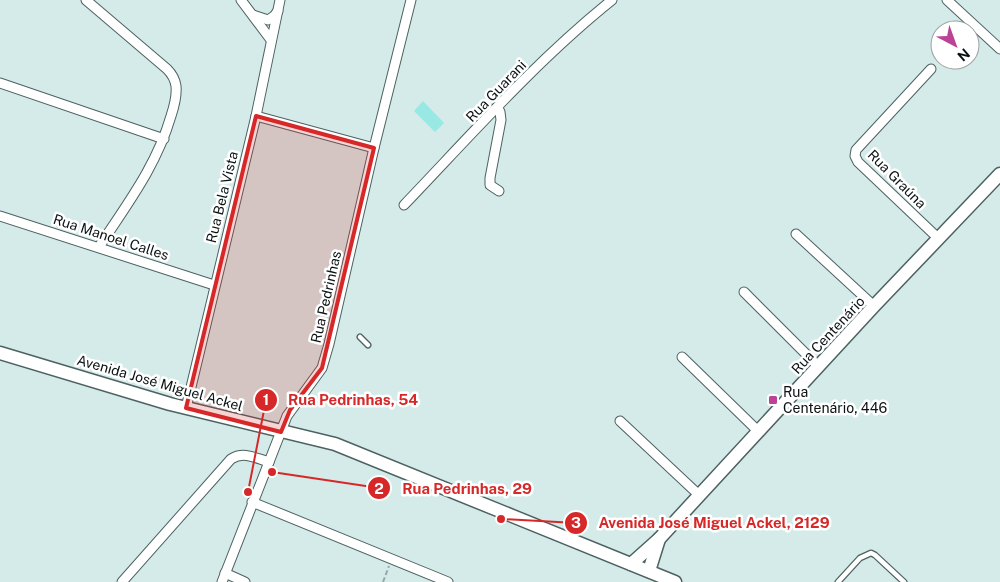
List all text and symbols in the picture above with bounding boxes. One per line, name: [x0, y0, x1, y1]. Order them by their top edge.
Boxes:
north arrow: [930, 20, 980, 70]
text: N: [954, 45, 973, 64]
street label: Rua Guarani: [463, 57, 529, 125]
street label: Rua Graúna: [865, 147, 929, 211]
street label: Rua Bela Vista: [203, 149, 241, 245]
street label: Rua Manoel Calles: [51, 211, 171, 263]
street label: Rua Pedrinhas: [308, 250, 344, 344]
street label: Rua Centenário: [788, 293, 868, 377]
street label: Avenida José Miguel Ackel: [75, 352, 245, 414]
place label: Rua Centenário, 446: [783, 384, 887, 416]
callout: Rua Pedrinhas, 54: [253, 385, 428, 415]
text: 1: [263, 391, 269, 408]
text: Rua Pedrinhas, 54: [288, 391, 418, 408]
marker: Rua Centenário, 446: [767, 394, 779, 406]
callout: Rua Pedrinhas, 29: [367, 473, 542, 503]
text: 2: [374, 480, 384, 497]
text: Rua Pedrinhas, 29: [402, 480, 532, 497]
callout: Avenida José Miguel Ackel, 2129: [563, 508, 839, 538]
text: 3: [571, 514, 581, 531]
text: Avenida José Miguel Ackel, 2129: [598, 514, 830, 531]

